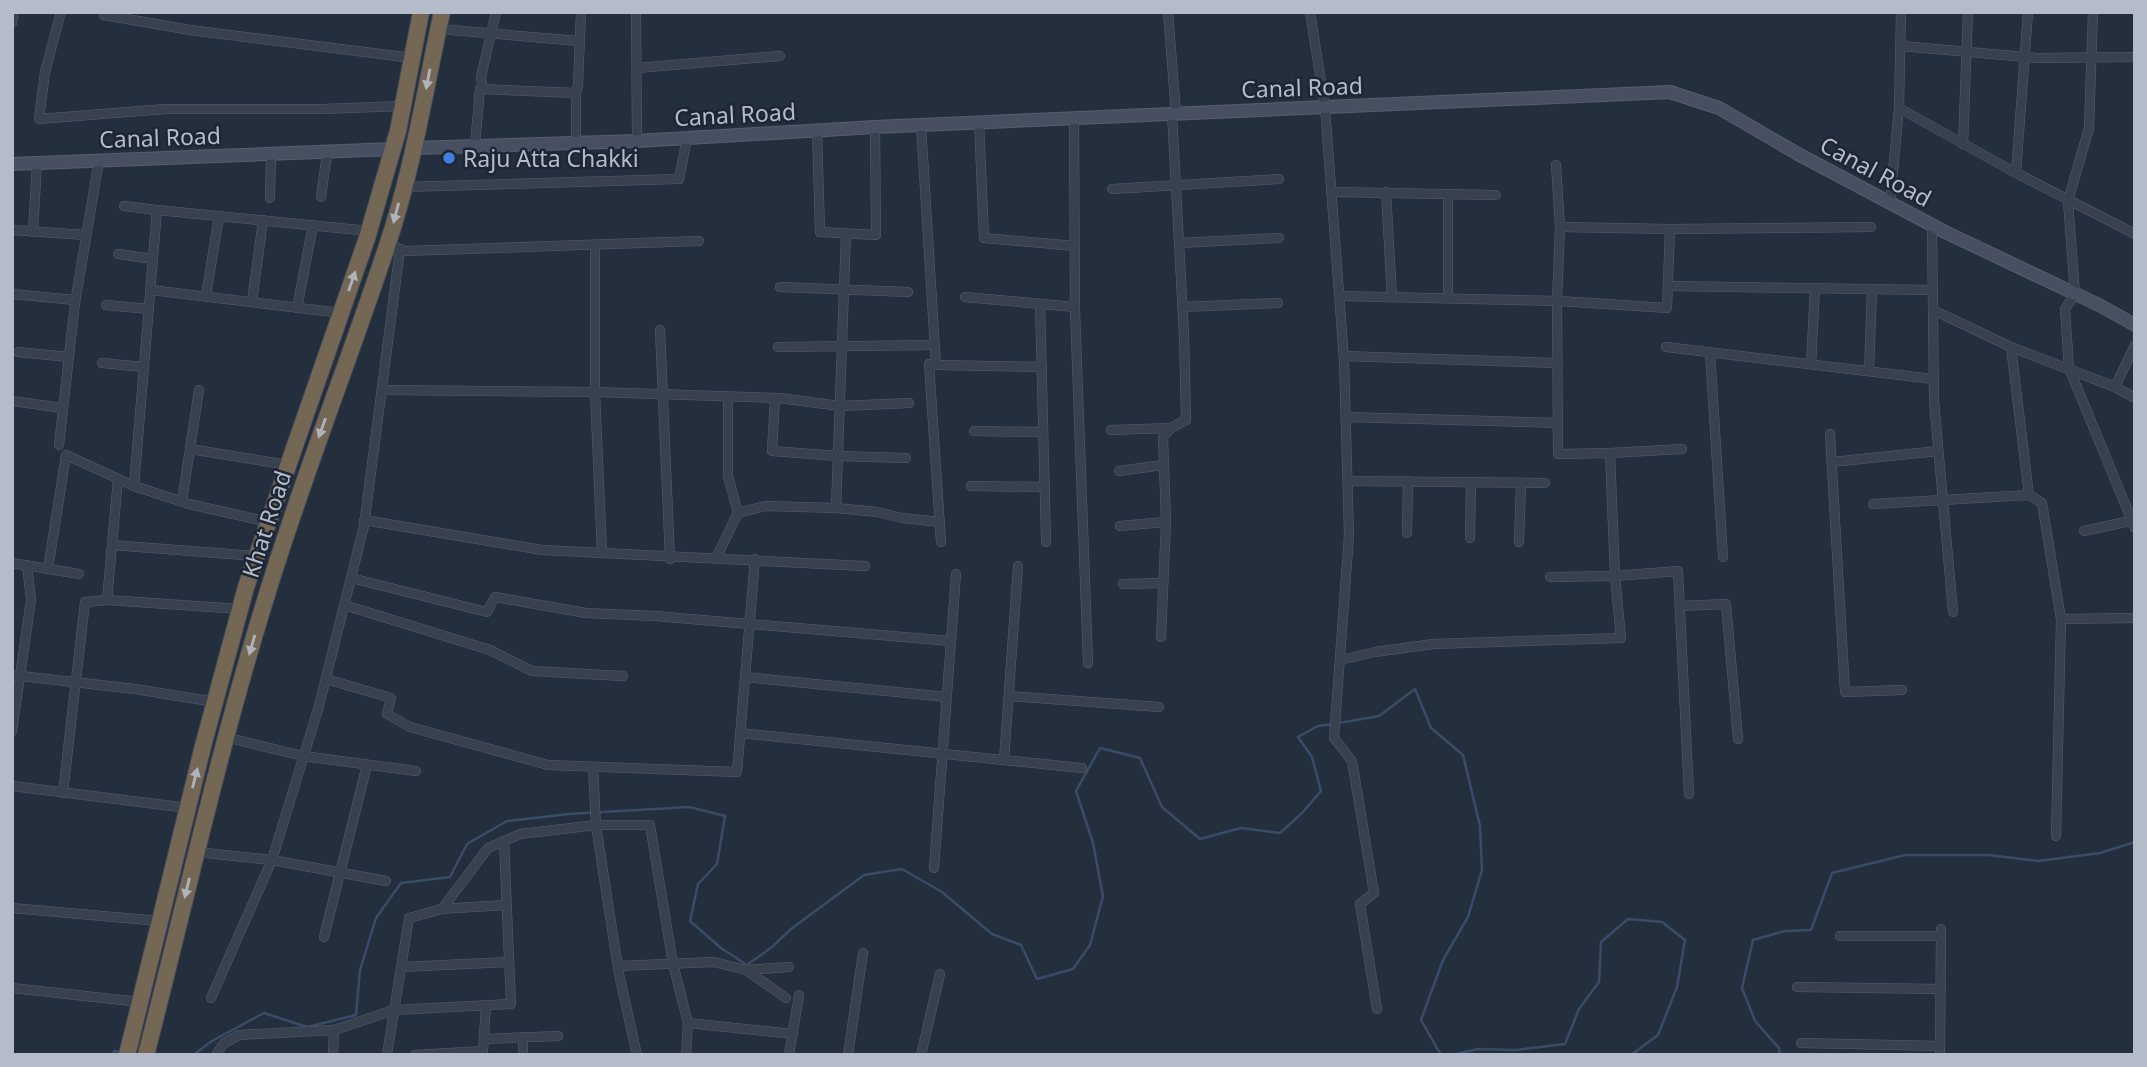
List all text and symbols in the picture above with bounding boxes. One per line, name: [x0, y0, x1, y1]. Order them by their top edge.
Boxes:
one-way arrow: [422, 68, 433, 90]
street label: Canal Road: [1241, 69, 1363, 105]
street label: Canal Road: [673, 95, 797, 133]
street label: Canal Road: [99, 119, 221, 155]
street label: Canal Road: [1815, 128, 1937, 214]
place label: Raju Atta Chakki: [463, 142, 639, 174]
marker: Raju Atta Chakki: [441, 150, 457, 166]
one-way arrow: [391, 203, 401, 224]
one-way arrow: [347, 270, 358, 291]
one-way arrow: [316, 418, 327, 439]
street label: Khat Road: [234, 466, 298, 582]
one-way arrow: [246, 634, 257, 656]
one-way arrow: [190, 767, 201, 789]
one-way arrow: [181, 877, 192, 899]

